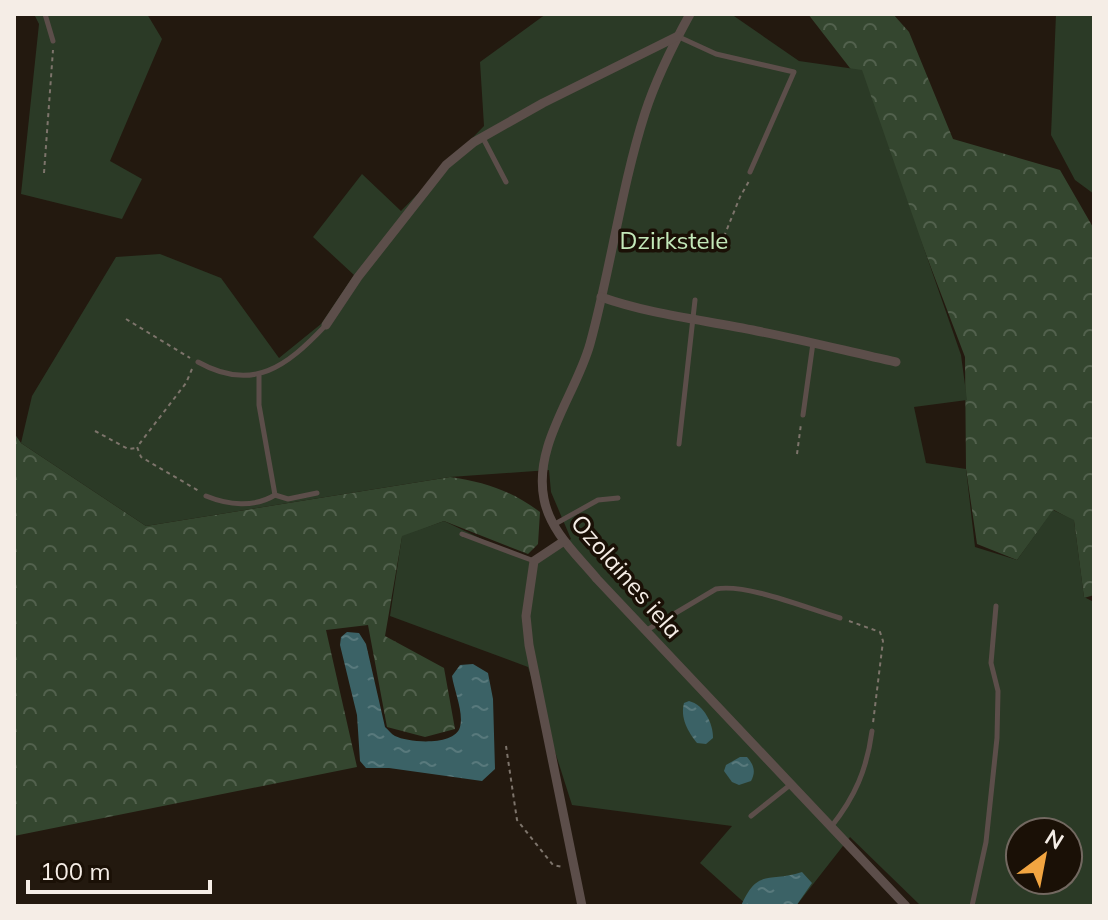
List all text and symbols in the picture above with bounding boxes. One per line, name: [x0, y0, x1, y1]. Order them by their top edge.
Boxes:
park label: Dzirkstele: [620, 225, 728, 255]
street label: Ozolaines iela: [565, 508, 689, 644]
north arrow: [1004, 816, 1084, 896]
text: N: [1040, 823, 1069, 855]
scale bar: [28, 844, 210, 894]
text: 100 m: [40, 856, 111, 886]

